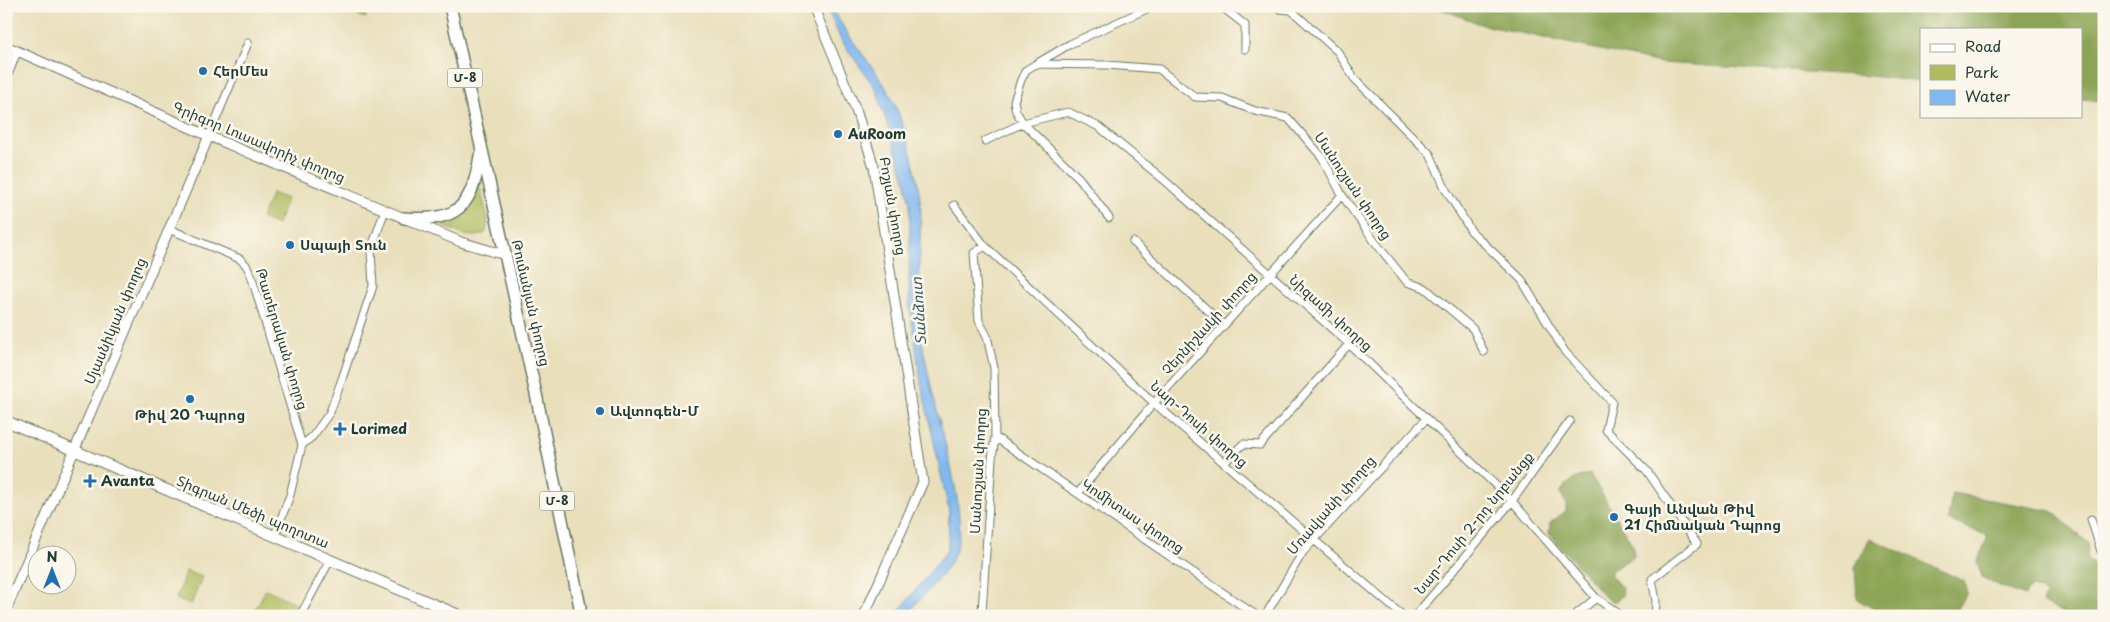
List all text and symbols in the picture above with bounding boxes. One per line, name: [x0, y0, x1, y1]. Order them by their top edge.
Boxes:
legend: [1920, 28, 2082, 118]
text: Road: [1965, 34, 2001, 57]
place label: ՀերՄես: [213, 60, 269, 81]
text: Park: [1965, 60, 1999, 83]
marker: ՀերՄես: [197, 65, 209, 77]
road number: Մ-8: [448, 68, 482, 88]
text: Water: [1965, 84, 2010, 107]
street label: Գրիգոր Լուսավորիչ փողոց: [170, 96, 349, 188]
place label: AuRoom: [847, 123, 906, 144]
marker: AuRoom: [832, 128, 844, 140]
street label: Մանուշյան փողոց: [1309, 128, 1397, 244]
street label: Բոշյան փողոց: [875, 155, 912, 257]
place label: Սպայի Տուն: [300, 234, 387, 255]
street label: Թումանյան փողոց: [507, 237, 556, 368]
marker: Սպայի Տուն: [284, 239, 296, 251]
street label: Մյասնիկյան փողոց: [78, 254, 151, 387]
street label: Թատերական փողոց: [251, 265, 314, 412]
street label: Չերնիշևսկի փողոց: [1156, 266, 1261, 379]
street label: Նիզամի փողոց: [1285, 269, 1378, 356]
water label: Տանձուտ: [904, 275, 931, 346]
street label: Նար-Դոսի փողոց: [1146, 375, 1253, 472]
marker: Թիվ 20 Դպրոց: [184, 393, 196, 405]
place label: Ավտոգեն-Մ: [610, 400, 700, 421]
place label: Թիվ 20 Դպրոց: [135, 404, 245, 425]
marker: Ավտոգեն-Մ: [594, 405, 606, 417]
street label: Մանուշյան փողոց: [964, 408, 991, 534]
place label: Lorimed: [351, 418, 407, 439]
marker: Lorimed: [333, 422, 347, 436]
street label: Նար-Դոսի 2-րդ նրբանցք: [1409, 447, 1538, 599]
street label: Մռավյանի փողոց: [1281, 450, 1380, 559]
place label: Avanta: [101, 470, 155, 491]
street label: Տիգրան Մեծի պողոտա: [174, 470, 333, 553]
street label: Կոմիտաս փողոց: [1078, 473, 1189, 558]
marker: Avanta: [83, 474, 97, 488]
road number: Մ-8: [540, 492, 574, 511]
place label: Գայի Անվան Թիվ 21 Հիմնական Դպրոց: [1624, 498, 1781, 535]
marker: Գայի Անվան Թիվ 21 Հիմնական Դպրոց: [1608, 511, 1620, 523]
north arrow: [28, 544, 78, 594]
text: N: [46, 546, 58, 567]

